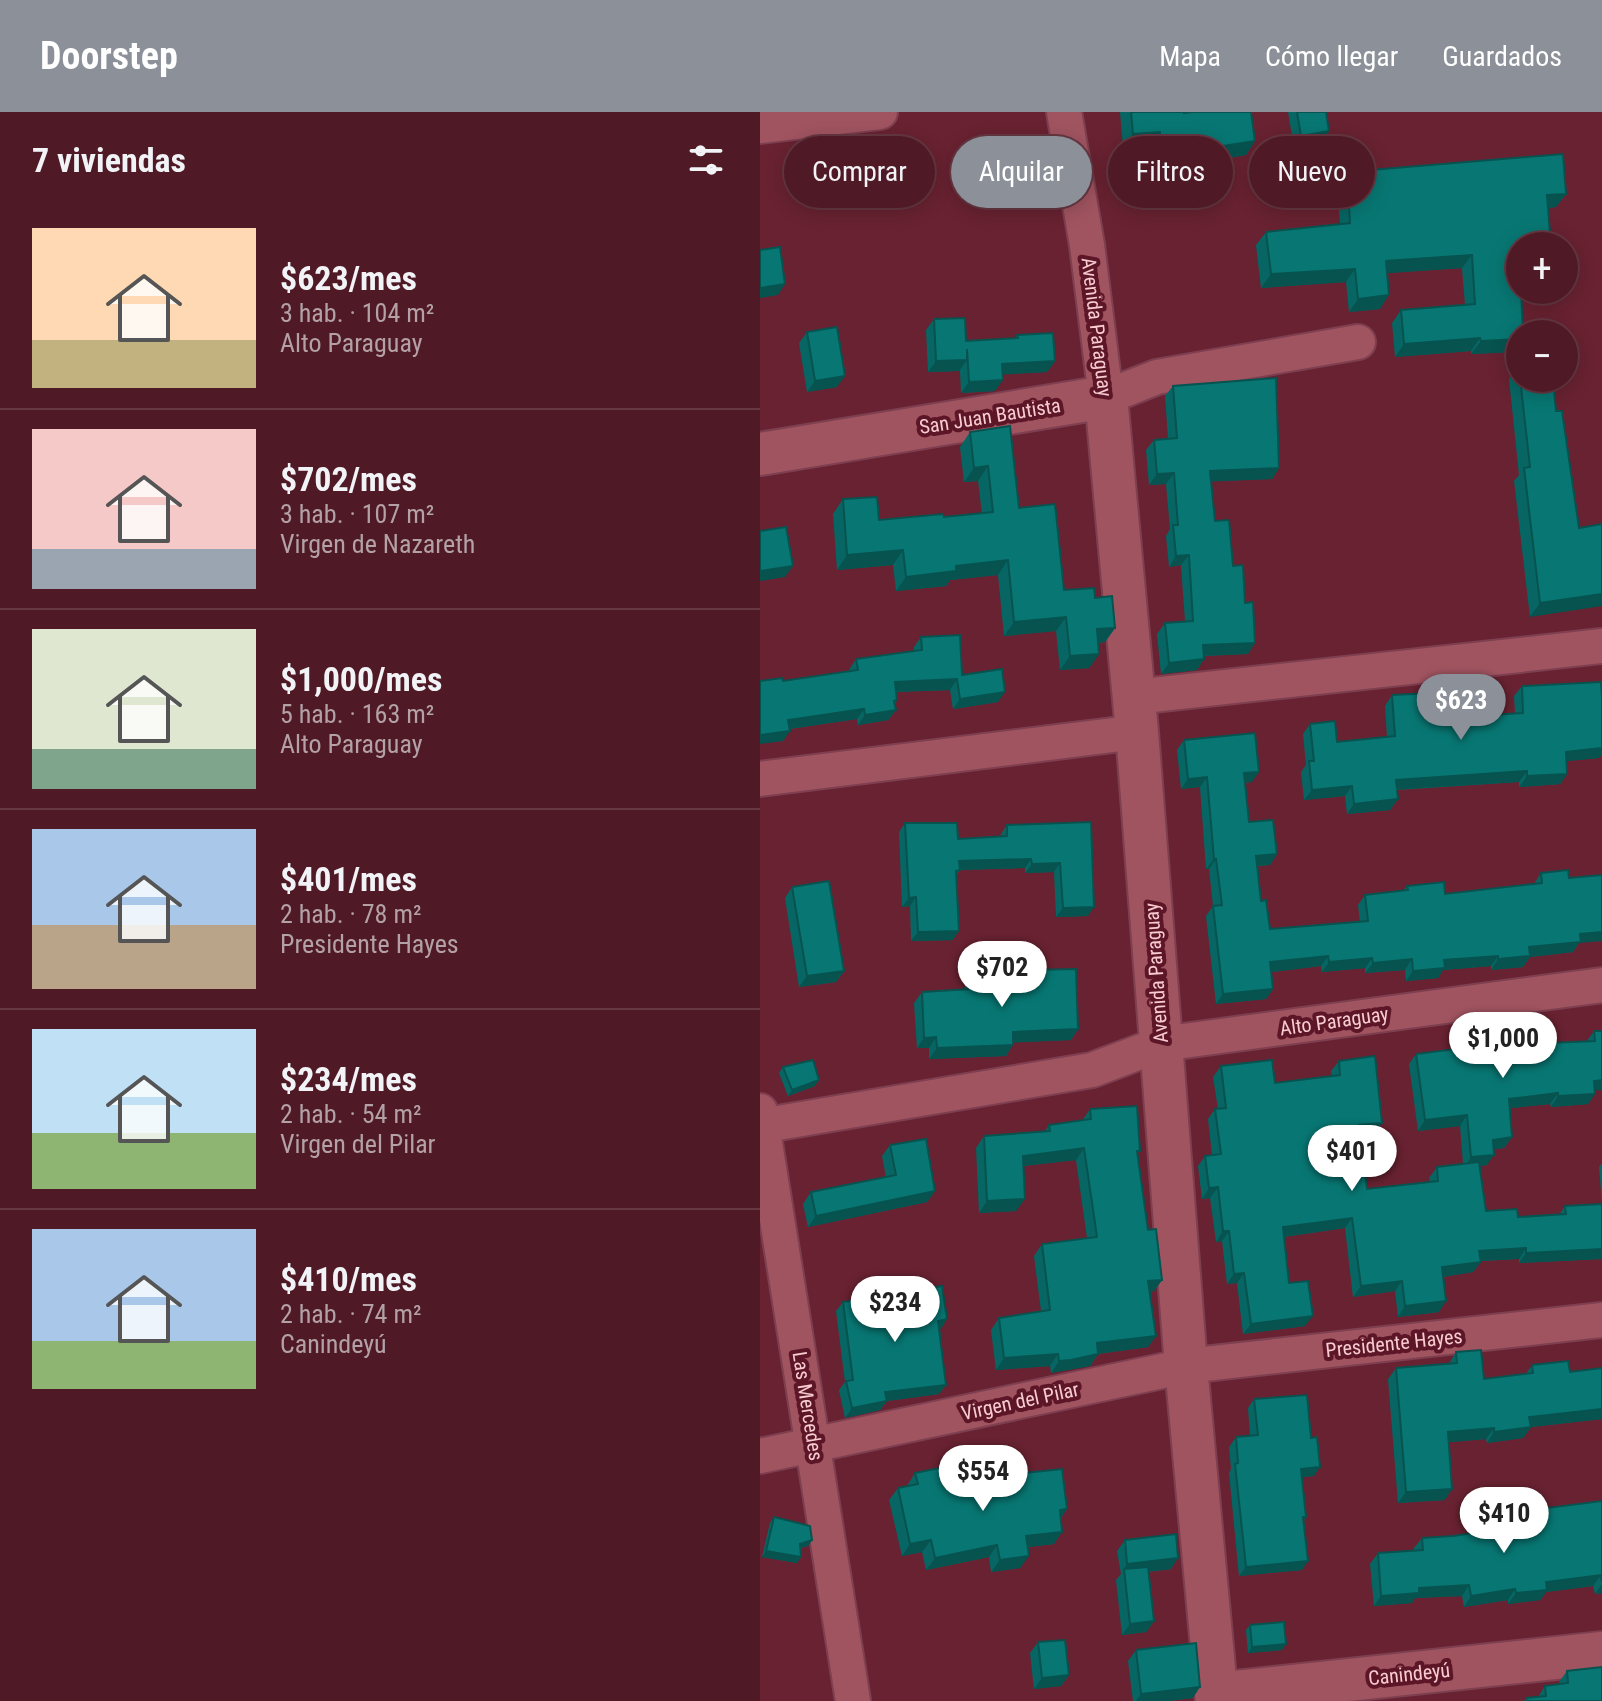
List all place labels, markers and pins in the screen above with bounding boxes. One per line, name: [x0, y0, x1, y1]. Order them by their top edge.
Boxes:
pin: $623: [1414, 674, 1508, 742]
pin: $702: [955, 941, 1049, 1009]
pin: $1,000: [1438, 1012, 1568, 1080]
pin: $401: [1305, 1125, 1399, 1193]
pin: $234: [848, 1276, 942, 1344]
pin: $554: [936, 1445, 1030, 1513]
pin: $410: [1457, 1487, 1551, 1555]

